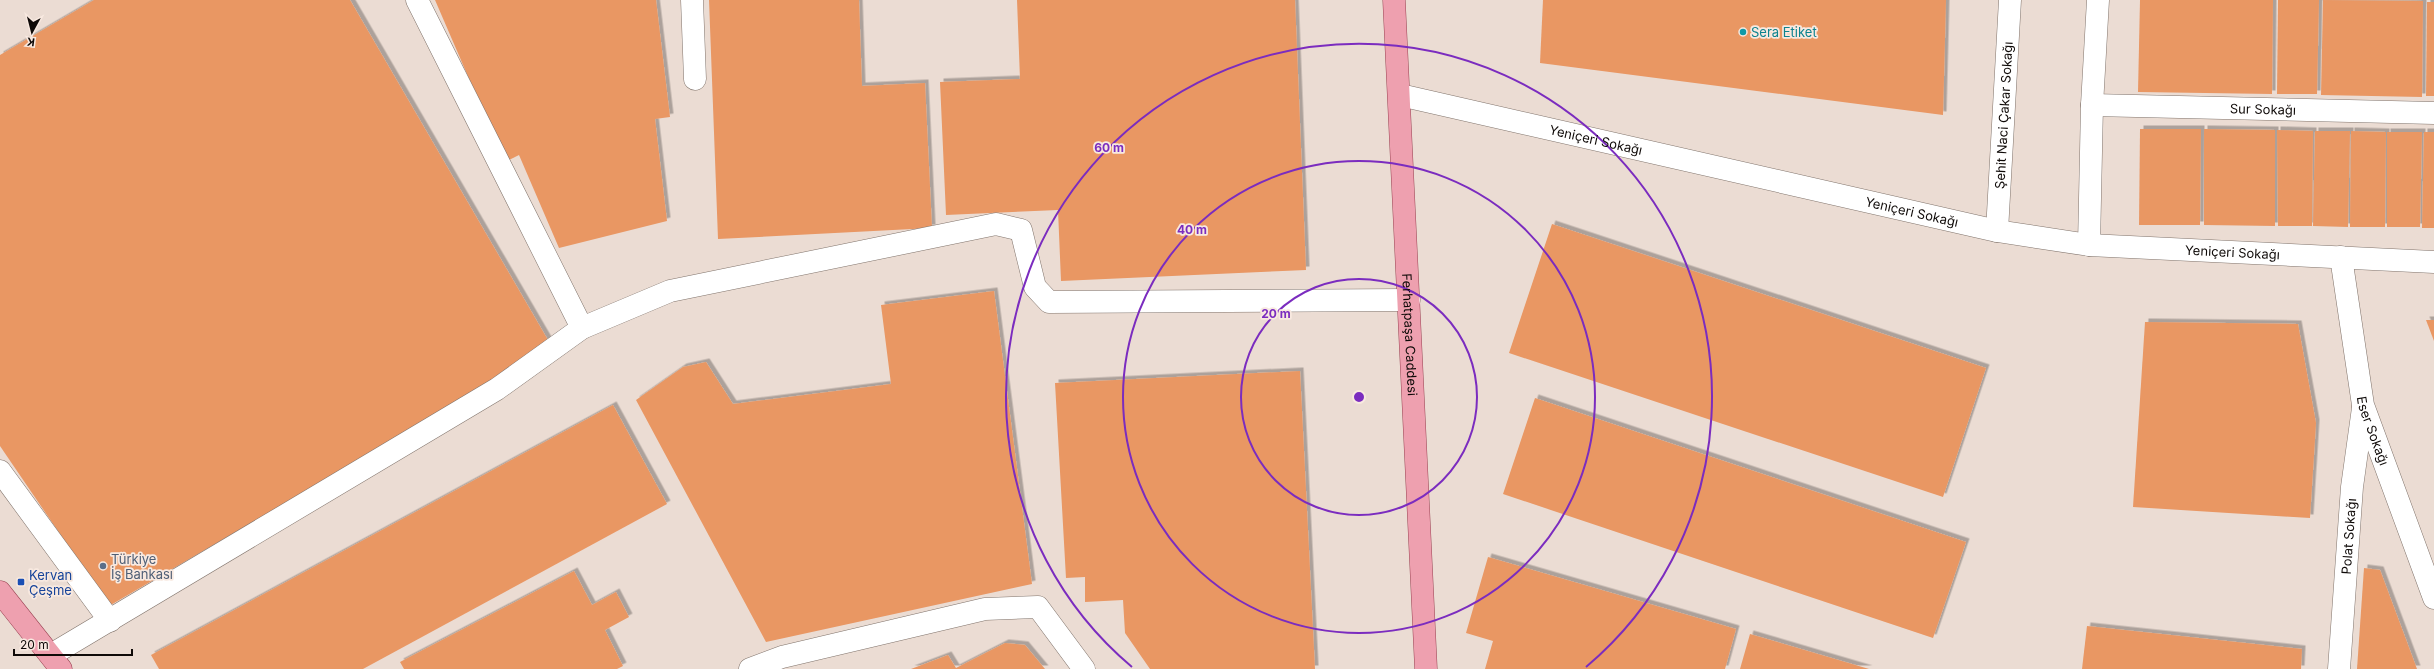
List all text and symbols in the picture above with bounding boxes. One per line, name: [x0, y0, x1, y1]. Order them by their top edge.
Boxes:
north arrow: [12, 12, 52, 52]
place label: Sera Etiket: [1751, 24, 1817, 40]
marker: Sera Etiket: [1738, 27, 1748, 37]
text: K: [26, 34, 36, 49]
street label: Şehit Naci Çakar Sokağı: [1991, 41, 2016, 189]
street label: Sur Sokağı: [2230, 100, 2296, 118]
street label: Yeniçeri Sokağı: [1548, 121, 1644, 158]
text: 60 m: [1094, 140, 1124, 155]
street label: Yeniçeri Sokağı: [1864, 193, 1960, 230]
text: 40 m: [1177, 222, 1207, 237]
street label: Yeniçeri Sokağı: [2185, 242, 2280, 262]
street label: Ferhatpaşa Caddesi: [1399, 273, 1421, 396]
text: 20 m: [1261, 306, 1291, 321]
centre of rings: [1352, 390, 1366, 404]
street label: Eser Sokağı: [2354, 395, 2392, 468]
street label: Polat Sokağı: [2338, 498, 2359, 575]
place label: Türkiye İş Bankası: [111, 551, 173, 582]
marker: Türkiye İş Bankası: [98, 561, 108, 571]
place label: Kervan Çeşme: [29, 567, 72, 598]
marker: Kervan Çeşme: [16, 577, 26, 587]
scale bar: [14, 631, 132, 657]
text: 20 m: [20, 637, 49, 652]

